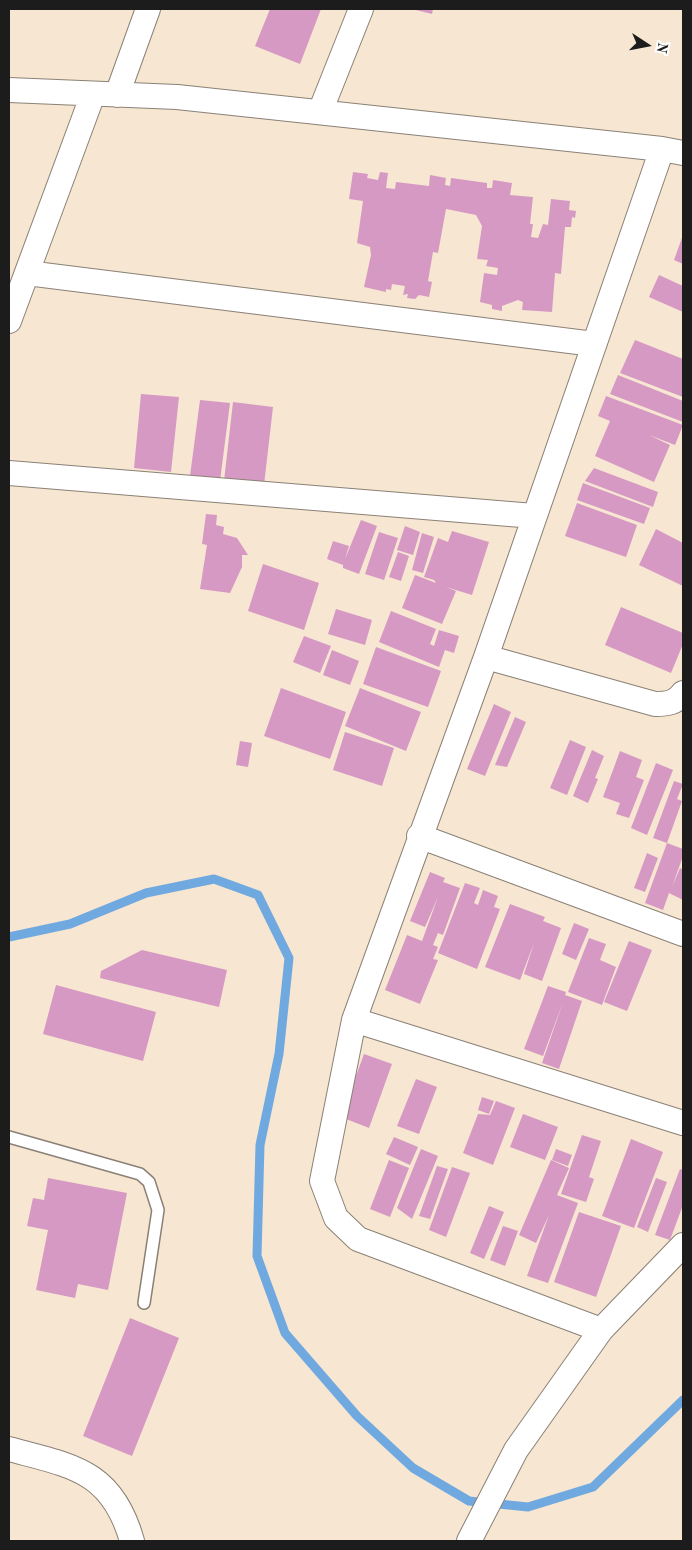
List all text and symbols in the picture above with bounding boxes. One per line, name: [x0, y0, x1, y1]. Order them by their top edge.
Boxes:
north arrow: [622, 20, 672, 70]
text: N: [654, 41, 670, 54]

